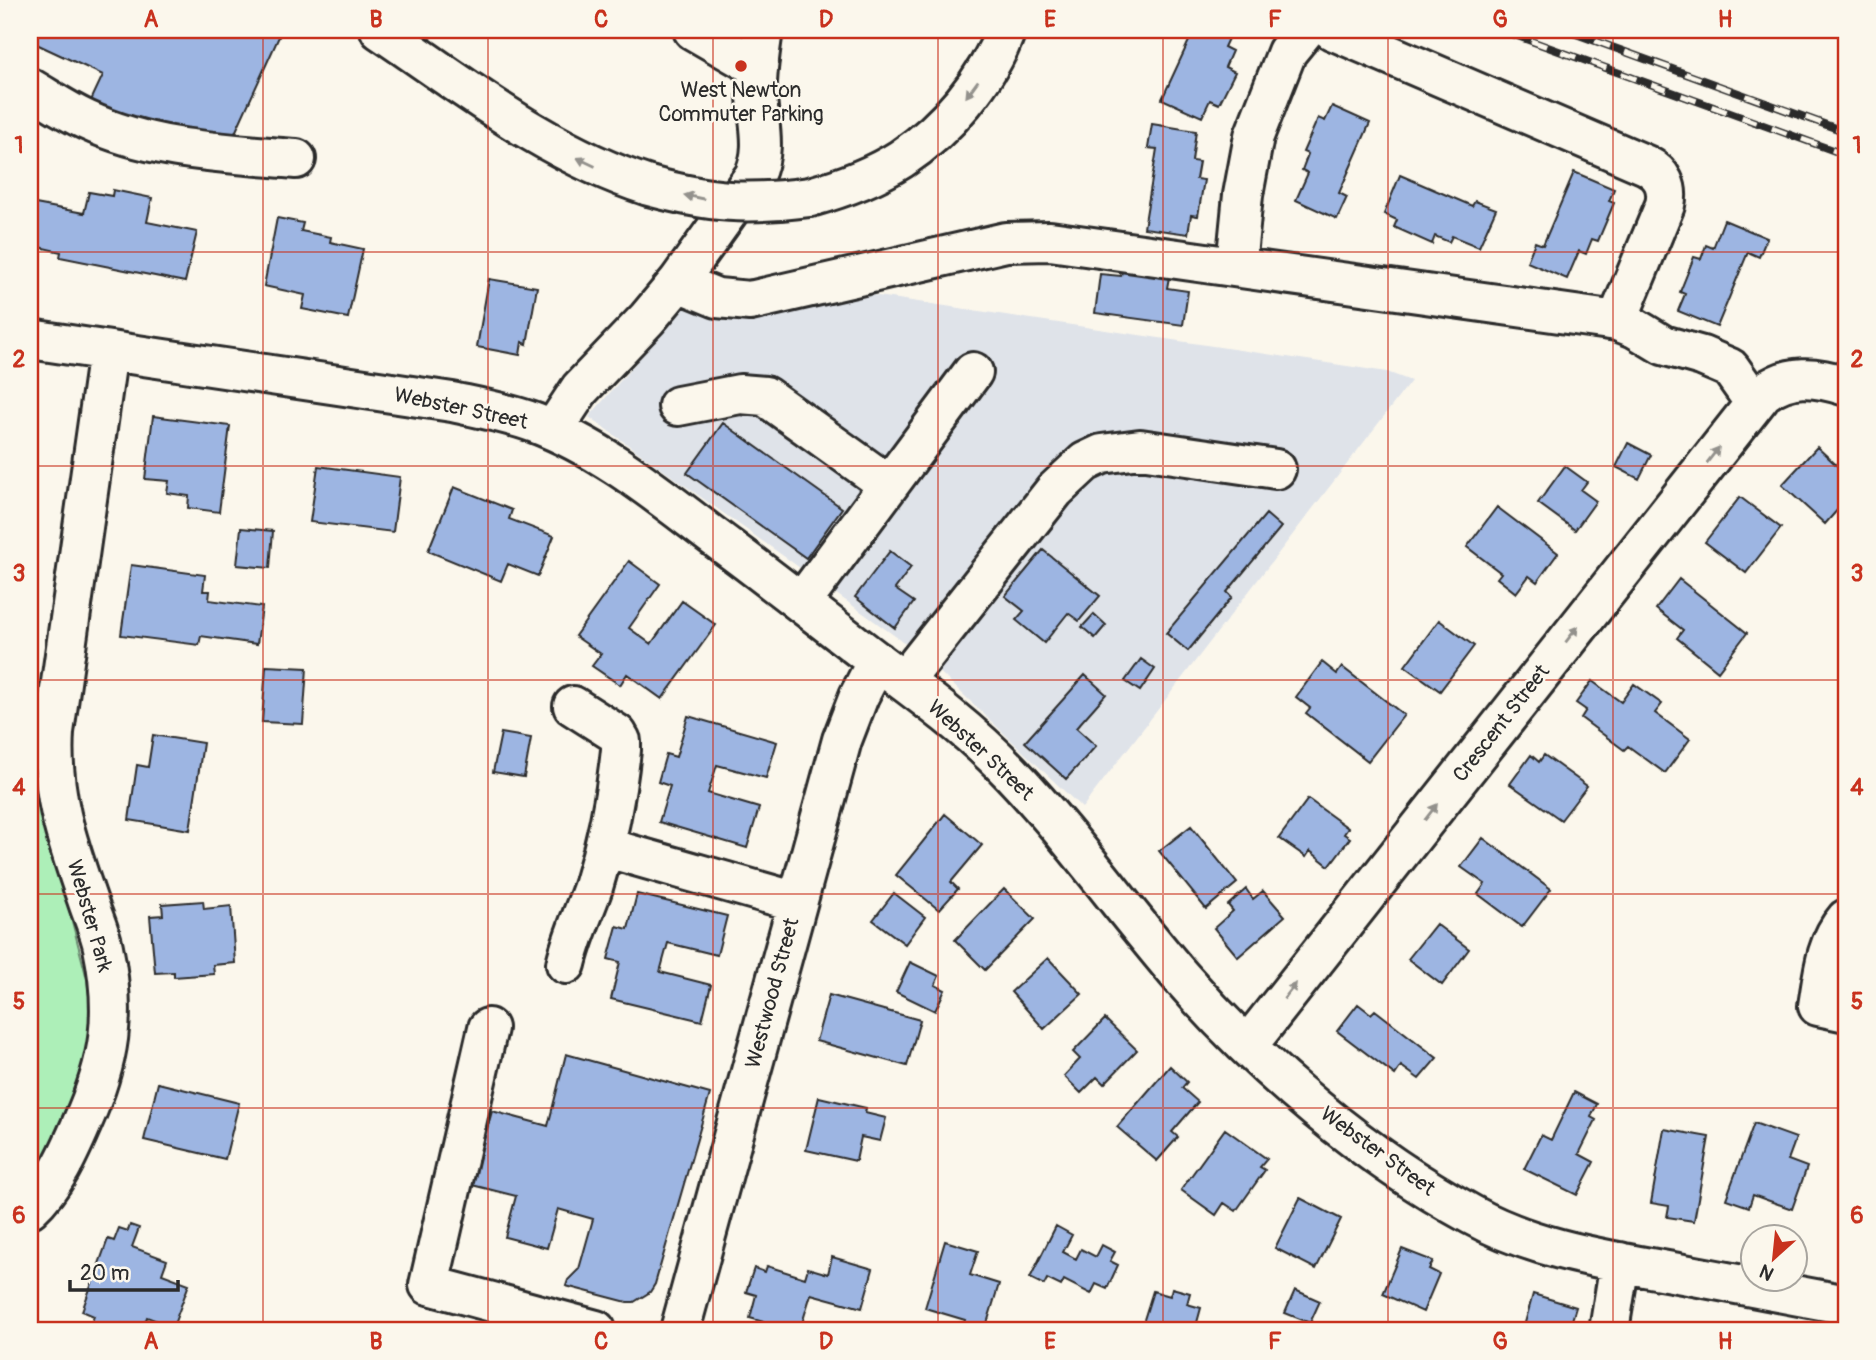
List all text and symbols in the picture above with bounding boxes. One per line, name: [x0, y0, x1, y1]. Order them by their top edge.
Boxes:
text: A: [144, 5, 159, 34]
text: B: [369, 5, 383, 34]
text: C: [594, 5, 608, 34]
text: D: [819, 5, 833, 34]
text: E: [1044, 5, 1056, 34]
text: F: [1268, 5, 1282, 34]
text: G: [1492, 5, 1508, 34]
text: H: [1718, 5, 1732, 34]
marker: West Newton Commuter Parking: [733, 58, 749, 74]
place label: West Newton Commuter Parking: [658, 77, 824, 128]
one-way arrow: [965, 79, 980, 97]
text: 1: [15, 131, 24, 160]
text: 1: [1853, 131, 1862, 160]
one-way arrow: [575, 156, 595, 168]
one-way arrow: [683, 192, 705, 203]
text: 2: [13, 345, 26, 374]
text: 2: [1851, 345, 1864, 374]
street label: Webster Street: [392, 381, 531, 436]
one-way arrow: [1705, 447, 1720, 465]
text: 3: [13, 559, 25, 588]
text: 3: [1851, 559, 1863, 588]
one-way arrow: [1564, 625, 1579, 643]
street label: Crescent Street: [1447, 659, 1556, 788]
street label: Webster Street: [922, 694, 1040, 807]
text: 4: [12, 773, 26, 802]
text: 4: [1850, 773, 1864, 802]
one-way arrow: [1423, 804, 1438, 822]
street label: Webster Park: [61, 857, 118, 976]
street label: Westwood Street: [739, 914, 806, 1071]
one-way arrow: [1282, 982, 1297, 1000]
text: 5: [13, 987, 25, 1016]
text: 5: [1851, 987, 1863, 1016]
street label: Webster Street: [1315, 1101, 1441, 1203]
text: 6: [12, 1201, 26, 1230]
text: 6: [1850, 1201, 1864, 1230]
north arrow: [1740, 1224, 1810, 1294]
scale bar: [70, 1248, 178, 1292]
text: N: [1755, 1259, 1778, 1286]
text: 20 m: [80, 1260, 129, 1287]
text: A: [144, 1327, 159, 1356]
text: B: [369, 1327, 383, 1356]
text: C: [594, 1327, 608, 1356]
text: D: [819, 1327, 833, 1356]
text: E: [1044, 1327, 1056, 1356]
text: F: [1268, 1327, 1282, 1356]
text: G: [1492, 1327, 1508, 1356]
text: H: [1718, 1327, 1732, 1356]

